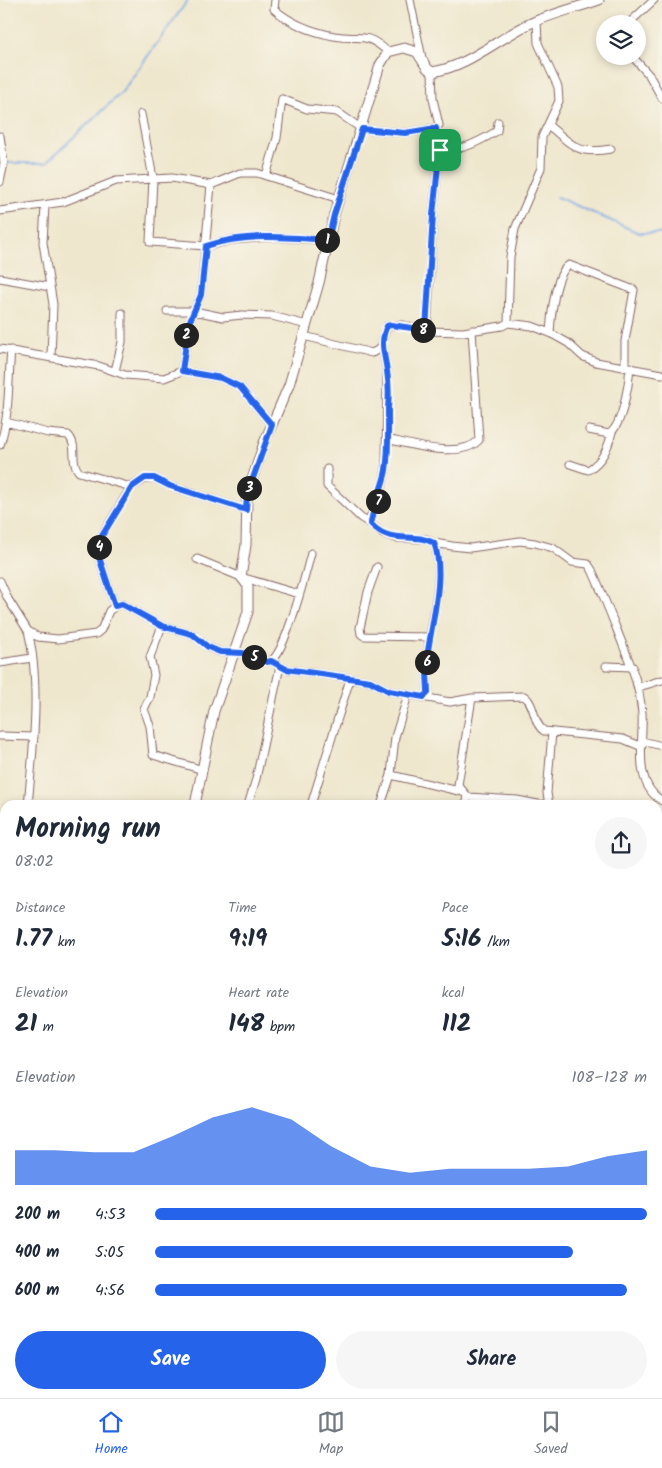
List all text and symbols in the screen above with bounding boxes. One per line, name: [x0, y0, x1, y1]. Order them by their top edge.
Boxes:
map controls: [596, 15, 646, 65]
button: layers: [596, 15, 646, 65]
pin: [419, 129, 461, 171]
icon: arrive: [426, 136, 454, 164]
pin: 1: [314, 228, 340, 252]
text: 1: [325, 229, 330, 251]
pin: 8: [410, 318, 436, 342]
text: 8: [419, 319, 428, 341]
pin: 2: [174, 322, 198, 348]
text: 2: [182, 324, 191, 346]
pin: 3: [236, 476, 262, 500]
text: 3: [246, 477, 253, 499]
pin: 7: [366, 488, 390, 514]
text: 7: [375, 490, 382, 512]
pin: 4: [86, 534, 112, 560]
text: 4: [96, 536, 103, 558]
pin: 5: [242, 644, 266, 670]
text: 5: [251, 646, 258, 668]
pin: 6: [414, 650, 440, 674]
text: 6: [424, 651, 431, 673]
text: Morning run: [15, 807, 161, 852]
button: share: [595, 817, 647, 869]
text: 08:02: [15, 849, 54, 874]
text: Distance: [15, 897, 65, 919]
text: Time: [228, 897, 257, 919]
text: Pace: [442, 897, 468, 919]
text: 1.77: [15, 919, 52, 959]
text: 9:19: [228, 919, 267, 959]
text: 5:16: [442, 919, 482, 959]
text: km: [52, 931, 75, 953]
text: /km: [482, 931, 510, 953]
text: Elevation: [15, 982, 68, 1004]
text: Heart rate: [228, 982, 289, 1004]
text: kcal: [442, 982, 464, 1004]
text: 21: [15, 1004, 37, 1044]
text: 148: [228, 1004, 264, 1044]
text: 112: [442, 1004, 471, 1044]
text: m: [37, 1016, 54, 1038]
text: bpm: [264, 1016, 295, 1038]
text: Elevation: [15, 1065, 76, 1090]
text: 108–128 m: [571, 1065, 647, 1090]
text: 200 m: [15, 1202, 60, 1227]
text: 4:53: [95, 1202, 125, 1227]
text: 400 m: [15, 1240, 59, 1265]
text: 5:05: [95, 1240, 124, 1265]
text: 600 m: [15, 1278, 59, 1303]
text: 4:56: [95, 1278, 125, 1303]
button: Save: [15, 1331, 326, 1389]
button: Share: [336, 1331, 647, 1389]
tab: Home: [95, 1408, 128, 1460]
tab: Map: [317, 1408, 345, 1460]
tab: Saved: [534, 1408, 567, 1460]

